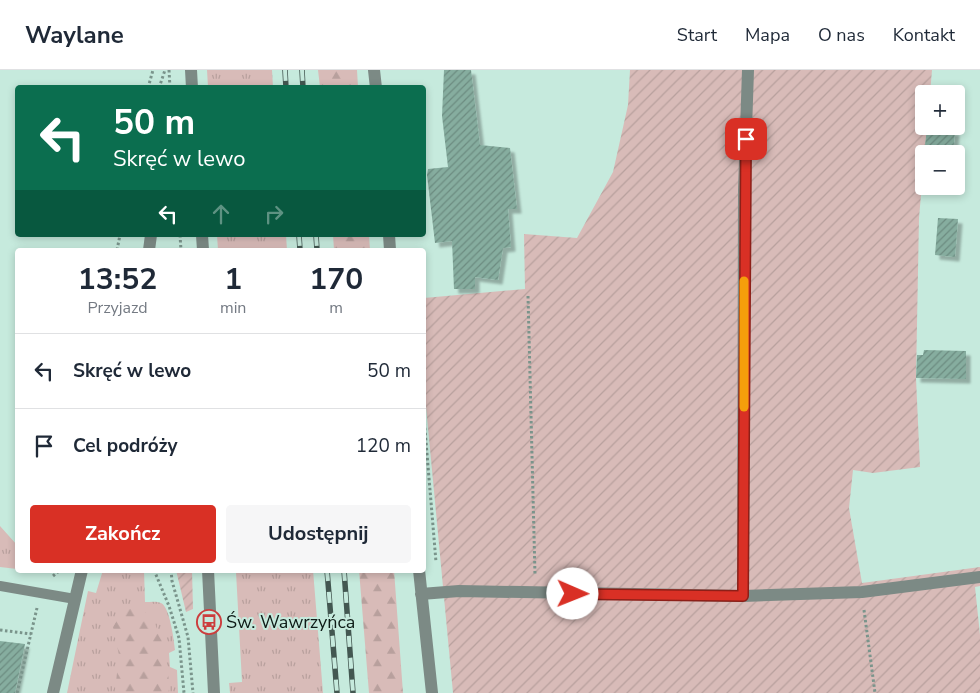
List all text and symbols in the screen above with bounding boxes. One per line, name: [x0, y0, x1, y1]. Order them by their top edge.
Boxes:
text: Waylane: [25, 19, 124, 51]
text: Start: [677, 23, 717, 47]
text: Mapa: [745, 23, 790, 47]
text: O nas: [818, 23, 865, 47]
text: Kontakt: [893, 23, 955, 47]
map controls: [915, 85, 965, 195]
button: +: [915, 85, 965, 135]
text: 50 m: [113, 99, 195, 146]
icon: left: [30, 105, 95, 170]
pin: [725, 118, 767, 160]
icon: arrive: [732, 125, 760, 153]
text: Skręć w lewo: [113, 144, 246, 174]
button: −: [915, 145, 965, 195]
icon: left: [154, 200, 182, 228]
icon: ahead: [207, 200, 235, 228]
icon: right: [260, 200, 288, 228]
text: 13:52: [78, 259, 157, 300]
text: 1: [224, 259, 242, 300]
text: 170: [309, 259, 363, 300]
text: Przyjazd: [87, 297, 148, 319]
text: min: [220, 297, 246, 319]
text: m: [329, 297, 343, 319]
icon: left: [30, 357, 58, 385]
text: Skręć w lewo: [73, 358, 191, 384]
text: 50 m: [367, 358, 411, 384]
icon: arrive: [30, 432, 58, 460]
text: Cel podróży: [73, 433, 177, 459]
text: 120 m: [356, 433, 411, 459]
button: Zakończ: [30, 505, 216, 563]
button: Udostępnij: [226, 505, 411, 563]
position arrow: [546, 567, 598, 619]
bus stop icon: Św. Wawrzyńca: [196, 609, 222, 635]
place label: Św. Wawrzyńca: [226, 610, 355, 634]

